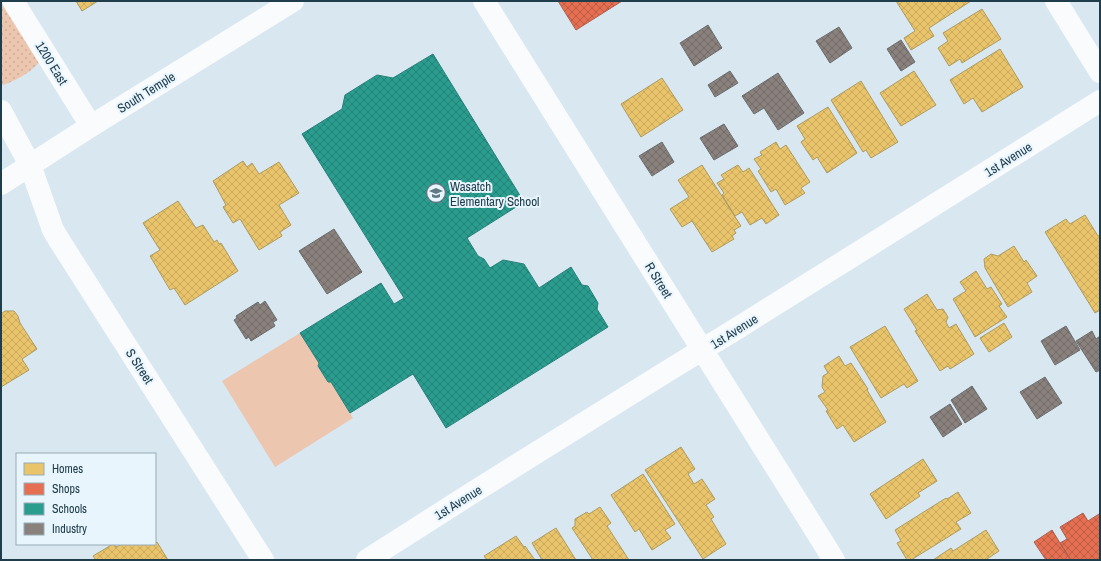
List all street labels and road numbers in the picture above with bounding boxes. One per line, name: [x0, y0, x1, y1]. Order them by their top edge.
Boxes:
street label: 1200 East: [32, 38, 72, 88]
street label: South Temple: [114, 68, 178, 117]
street label: 1st Avenue: [981, 138, 1035, 181]
street label: R Street: [641, 259, 676, 301]
street label: 1st Avenue: [707, 310, 761, 353]
street label: S Street: [122, 345, 157, 387]
street label: 1st Avenue: [431, 481, 485, 524]

